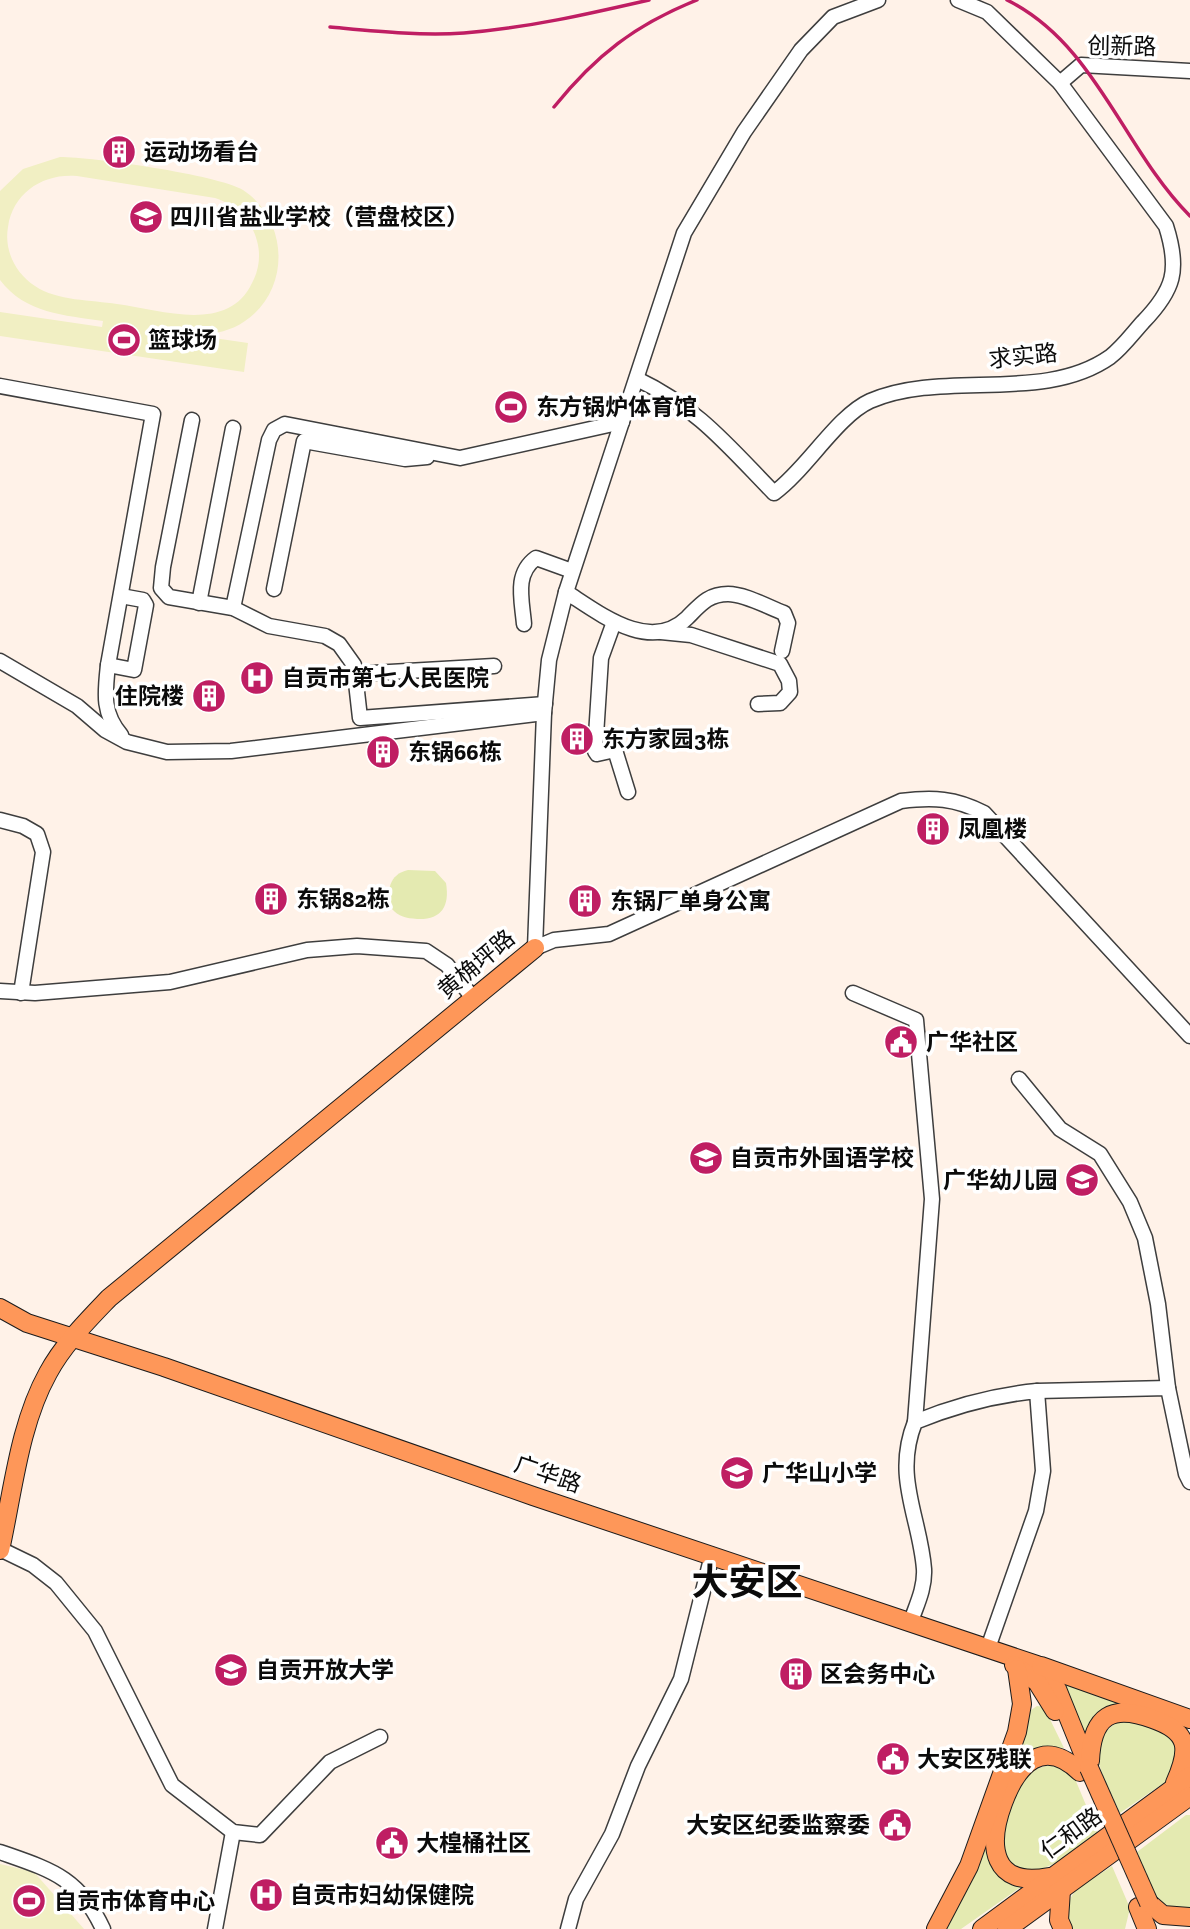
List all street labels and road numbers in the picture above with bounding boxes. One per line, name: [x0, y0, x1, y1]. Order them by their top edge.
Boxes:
street label: 创新路: [1087, 31, 1157, 61]
street label: 求实路: [987, 338, 1059, 374]
street label: 黄桷坪路: [432, 924, 520, 1004]
street label: 广华路: [511, 1450, 585, 1498]
street label: 仁和路: [1035, 1801, 1107, 1865]

